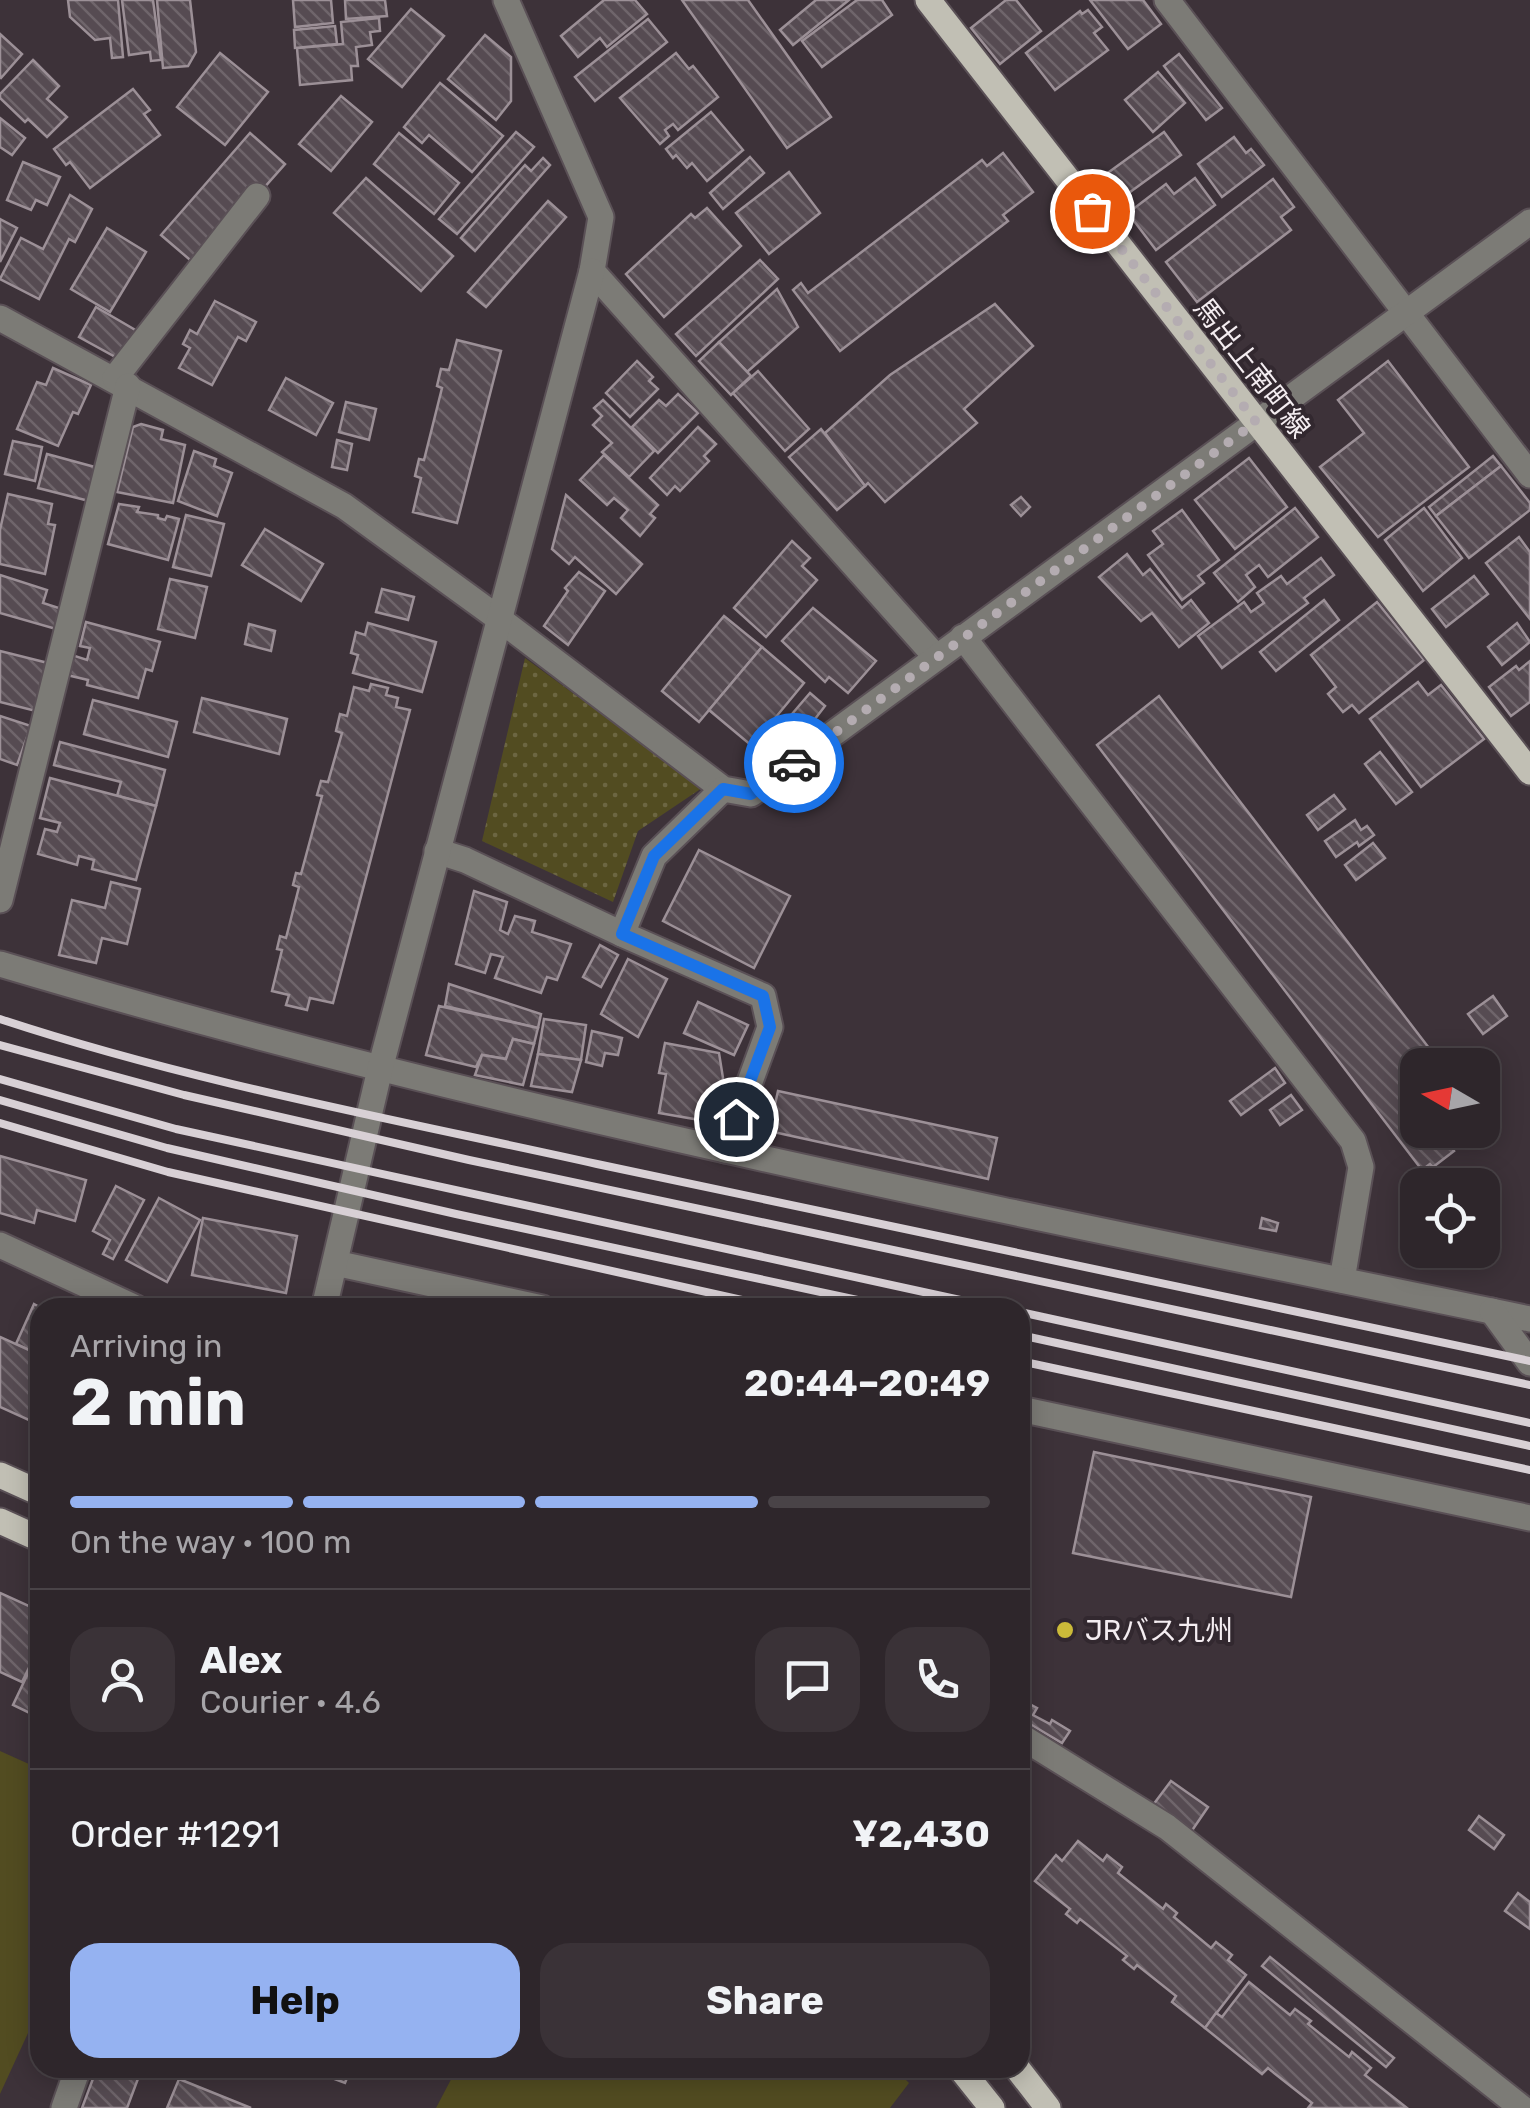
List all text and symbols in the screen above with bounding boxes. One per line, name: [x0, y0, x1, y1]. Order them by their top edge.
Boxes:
pin: [1050, 169, 1135, 254]
icon: bag: [1065, 184, 1120, 239]
street label: 馬出上南町線: [1187, 292, 1317, 444]
courier: [744, 713, 844, 813]
icon: car: [767, 736, 822, 791]
north arrow: [1400, 1048, 1500, 1148]
map controls: [1400, 1048, 1500, 1268]
pin: [694, 1077, 779, 1162]
icon: home: [709, 1092, 764, 1147]
button: locate: [1400, 1168, 1500, 1268]
text: Arriving in: [70, 1327, 222, 1365]
text: 20:44–20:49: [744, 1360, 990, 1406]
text: 2 min: [70, 1364, 246, 1441]
text: On the way · 100 m: [70, 1523, 351, 1561]
place label: JRバス九州: [1085, 1614, 1233, 1647]
marker: JRバス九州: [1054, 1619, 1076, 1641]
button: person: [70, 1627, 175, 1732]
button: chat: [755, 1627, 860, 1732]
button: phone: [885, 1627, 990, 1732]
text: Alex: [200, 1637, 282, 1683]
text: Courier · 4.6: [200, 1683, 381, 1721]
text: Order #1291: [70, 1811, 280, 1857]
text: ¥2,430: [852, 1811, 990, 1857]
button: Help: [70, 1943, 520, 2058]
button: Share: [540, 1943, 990, 2058]

